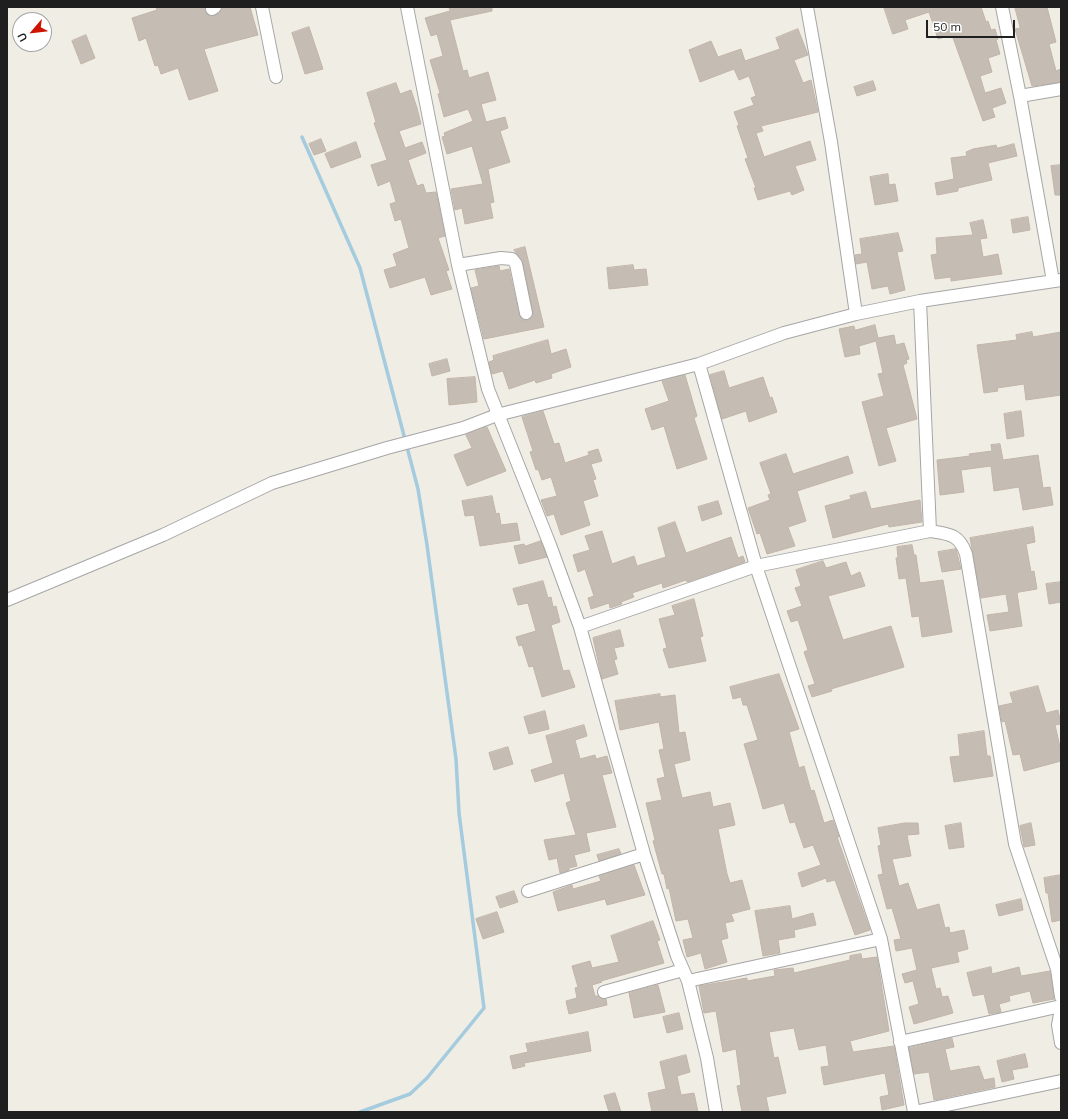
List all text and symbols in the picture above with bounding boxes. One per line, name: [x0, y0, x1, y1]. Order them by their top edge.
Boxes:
north arrow: [12, 12, 52, 52]
scale bar: [928, 12, 1017, 38]
text: 50 m: [933, 19, 961, 34]
text: U: [14, 30, 30, 44]

